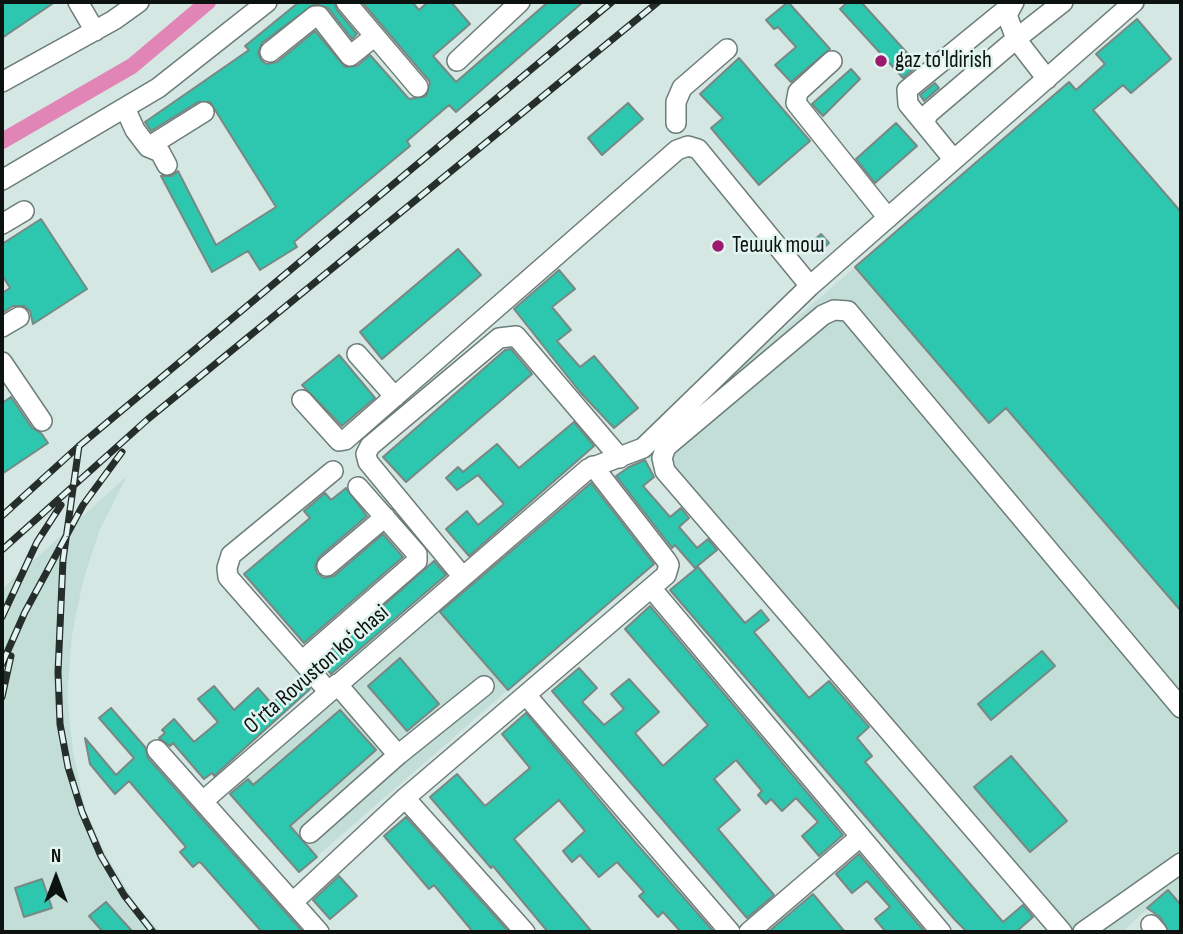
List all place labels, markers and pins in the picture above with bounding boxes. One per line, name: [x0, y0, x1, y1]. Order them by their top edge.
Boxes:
place label: gaz to'ldirish: [895, 47, 992, 75]
marker: gaz to'ldirish: [873, 53, 889, 69]
place label: Тешик тош: [732, 232, 824, 260]
marker: Тешик тош: [710, 238, 726, 254]

